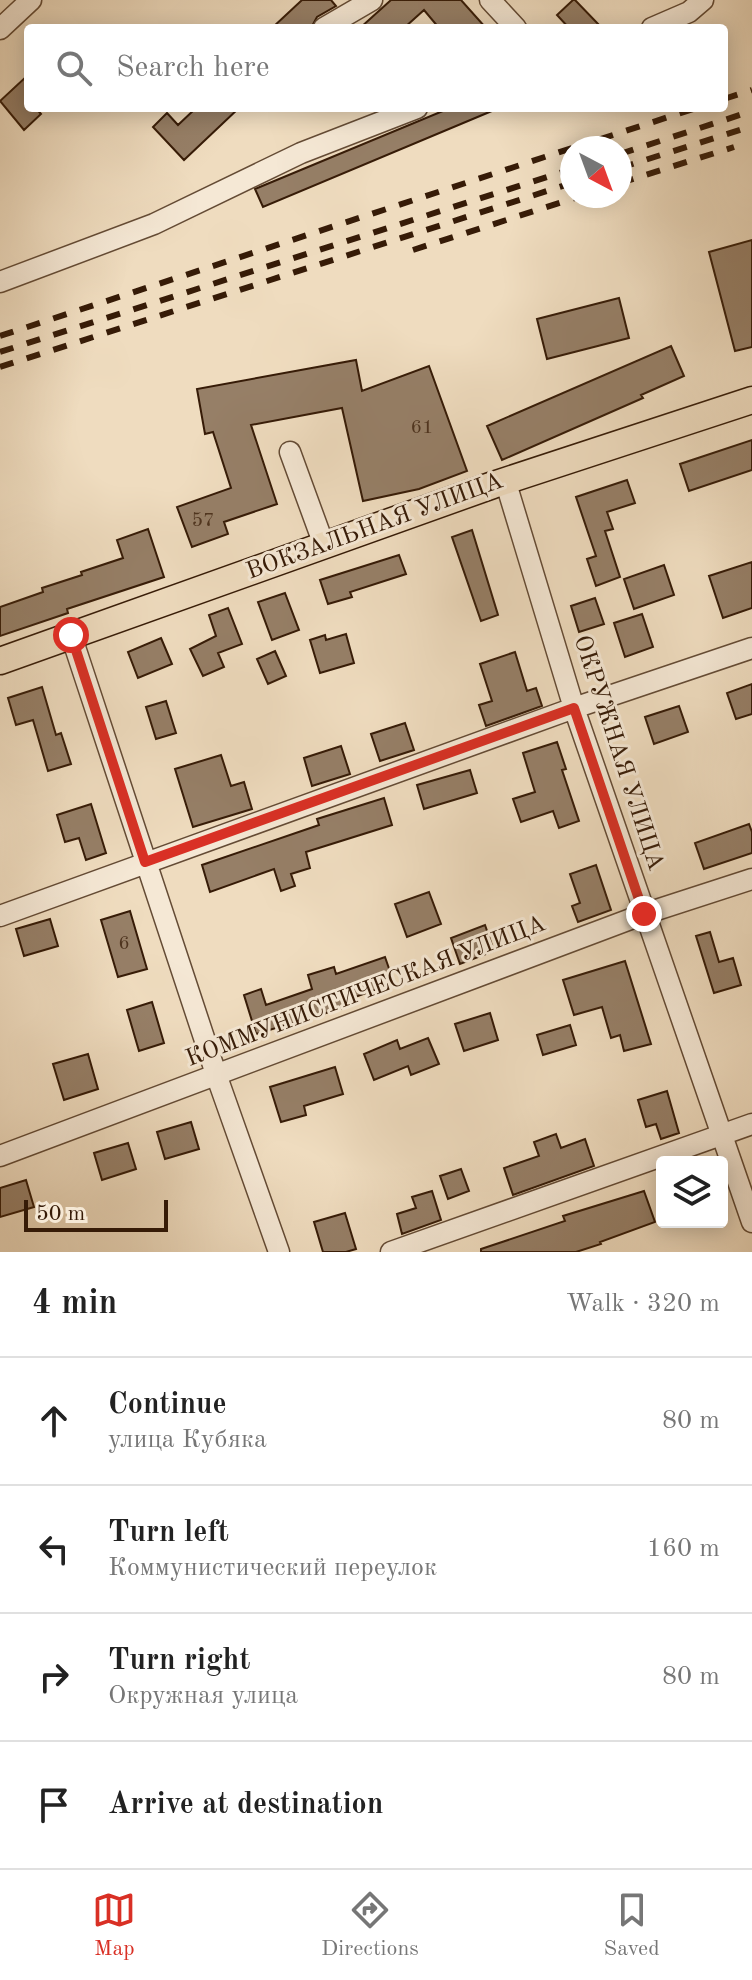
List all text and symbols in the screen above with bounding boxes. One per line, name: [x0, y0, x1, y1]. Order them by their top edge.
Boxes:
search box: [24, 24, 728, 112]
icon: search: [52, 46, 96, 90]
text: Search here: [116, 53, 270, 83]
north arrow: [560, 136, 632, 208]
house number: 61: [410, 418, 434, 438]
street label: ВОКЗАЛЬНАЯ УЛИЦА: [243, 469, 507, 585]
house number: 57: [191, 511, 215, 531]
route start: [53, 617, 89, 653]
street label: ОКРУЖНАЯ УЛИЦА: [569, 632, 667, 874]
route end: [626, 896, 662, 932]
street label: КОММУНИСТИЧЕСКАЯ УЛИЦА: [183, 912, 549, 1072]
house number: 6: [118, 934, 130, 954]
map controls: [656, 1156, 728, 1228]
button: layers: [656, 1156, 728, 1228]
scale bar: [24, 1196, 168, 1232]
text: 50 m: [36, 1203, 85, 1225]
text: 4 min: [32, 1287, 117, 1321]
text: Walk · 320 m: [566, 1291, 720, 1317]
text: Continue: [108, 1390, 227, 1420]
icon: ahead: [32, 1399, 76, 1443]
text: 80 m: [662, 1408, 720, 1434]
text: улица Кубяка: [108, 1427, 267, 1453]
text: Turn left: [108, 1518, 229, 1548]
icon: left: [32, 1527, 76, 1571]
text: 160 m: [647, 1536, 720, 1562]
text: Коммунистический переулок: [108, 1555, 437, 1581]
text: Turn right: [108, 1646, 250, 1676]
icon: right: [32, 1655, 76, 1699]
text: 80 m: [662, 1664, 720, 1690]
text: Окружная улица: [108, 1683, 298, 1709]
icon: arrive: [32, 1783, 76, 1827]
text: Arrive at destination: [108, 1790, 383, 1820]
tab: Map: [92, 1888, 136, 1963]
tab: Directions: [321, 1888, 419, 1963]
tab: Saved: [604, 1888, 660, 1963]

